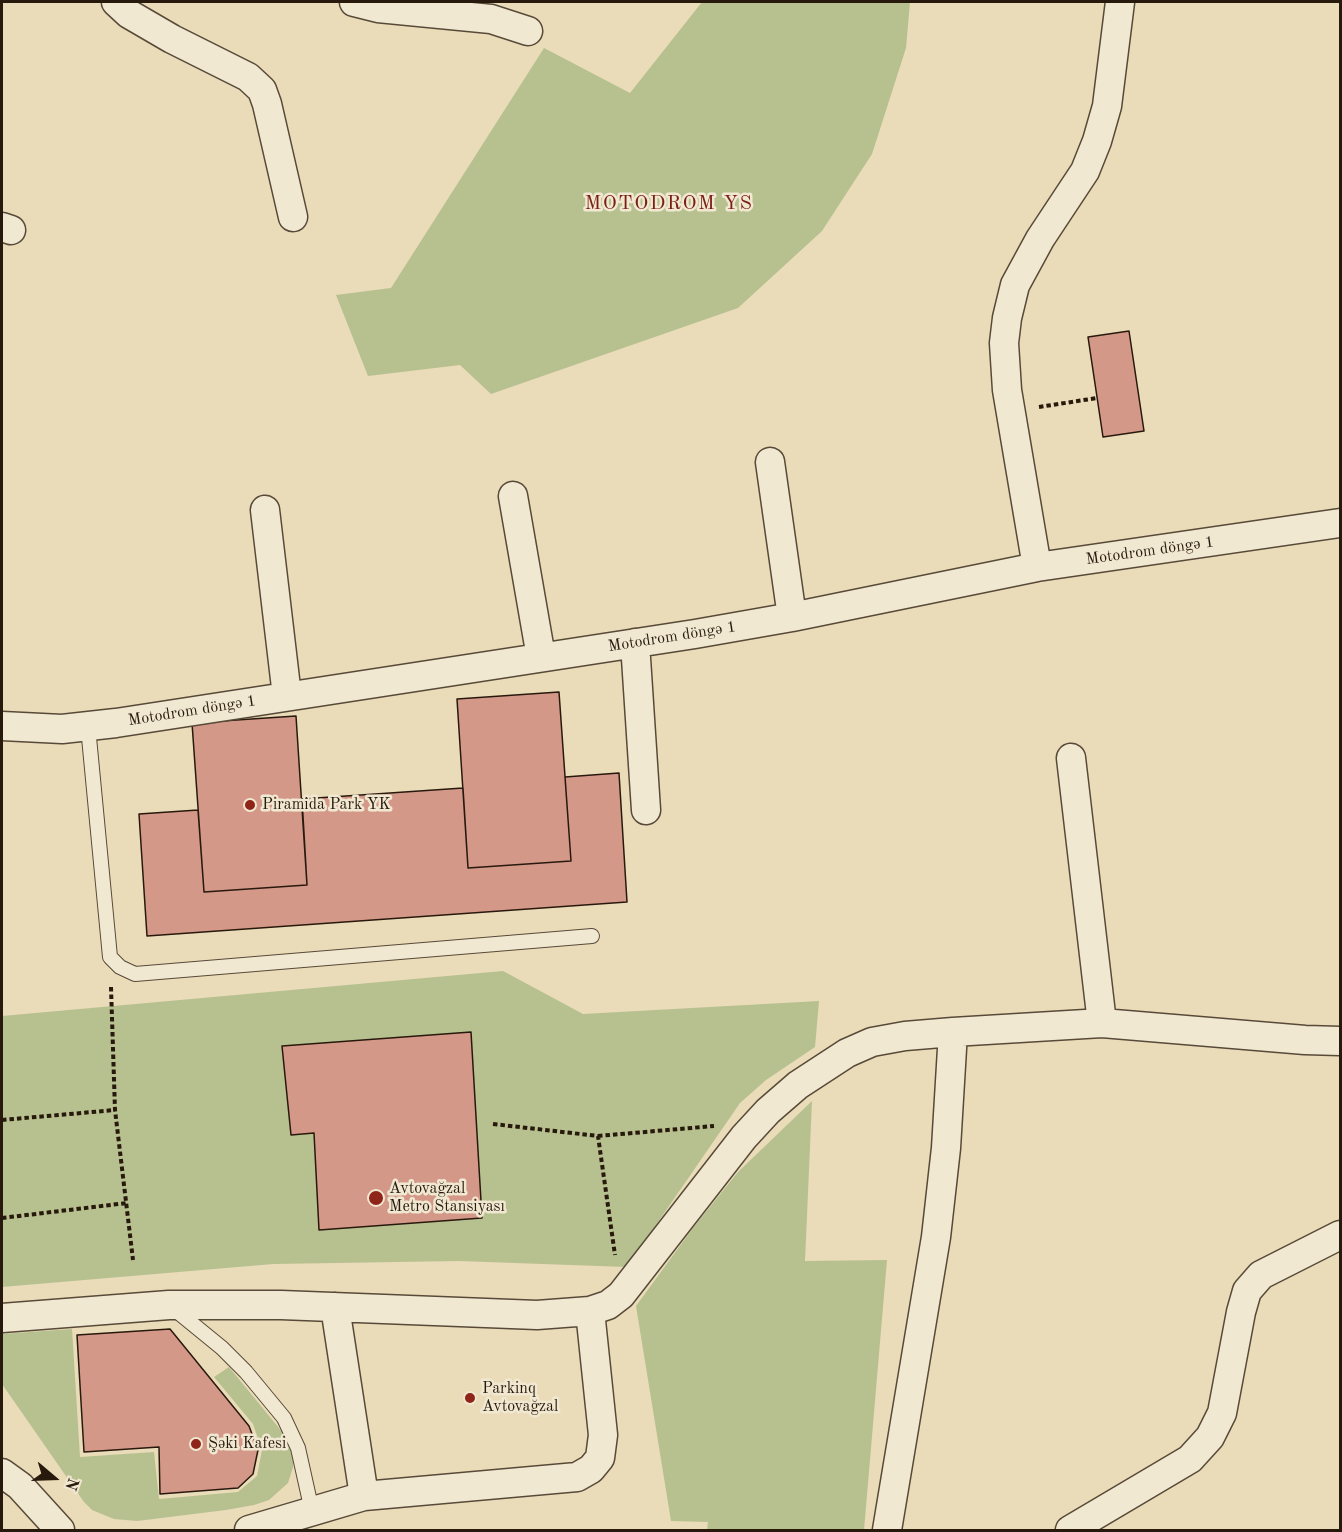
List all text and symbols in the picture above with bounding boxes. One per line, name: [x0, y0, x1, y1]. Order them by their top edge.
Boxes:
district label: MOTODROM YS: [585, 192, 753, 216]
street label: Motodrom döngə 1: [1084, 532, 1216, 570]
street label: Motodrom döngə 1: [606, 617, 738, 657]
street label: Motodrom döngə 1: [126, 691, 258, 731]
place label: Piramida Park YK: [262, 795, 391, 815]
marker: Piramida Park YK: [243, 798, 257, 812]
place label: Avtovağzal Metro Stansiyası: [389, 1179, 505, 1217]
marker: Avtovağzal Metro Stansiyası: [367, 1189, 385, 1207]
place label: Parkinq Avtovağzal: [482, 1379, 558, 1417]
marker: Parkinq Avtovağzal: [463, 1391, 477, 1405]
place label: Şəki Kafesi: [208, 1434, 286, 1454]
marker: Şəki Kafesi: [189, 1437, 203, 1451]
north arrow: [24, 1448, 84, 1508]
text: N: [61, 1475, 81, 1492]

